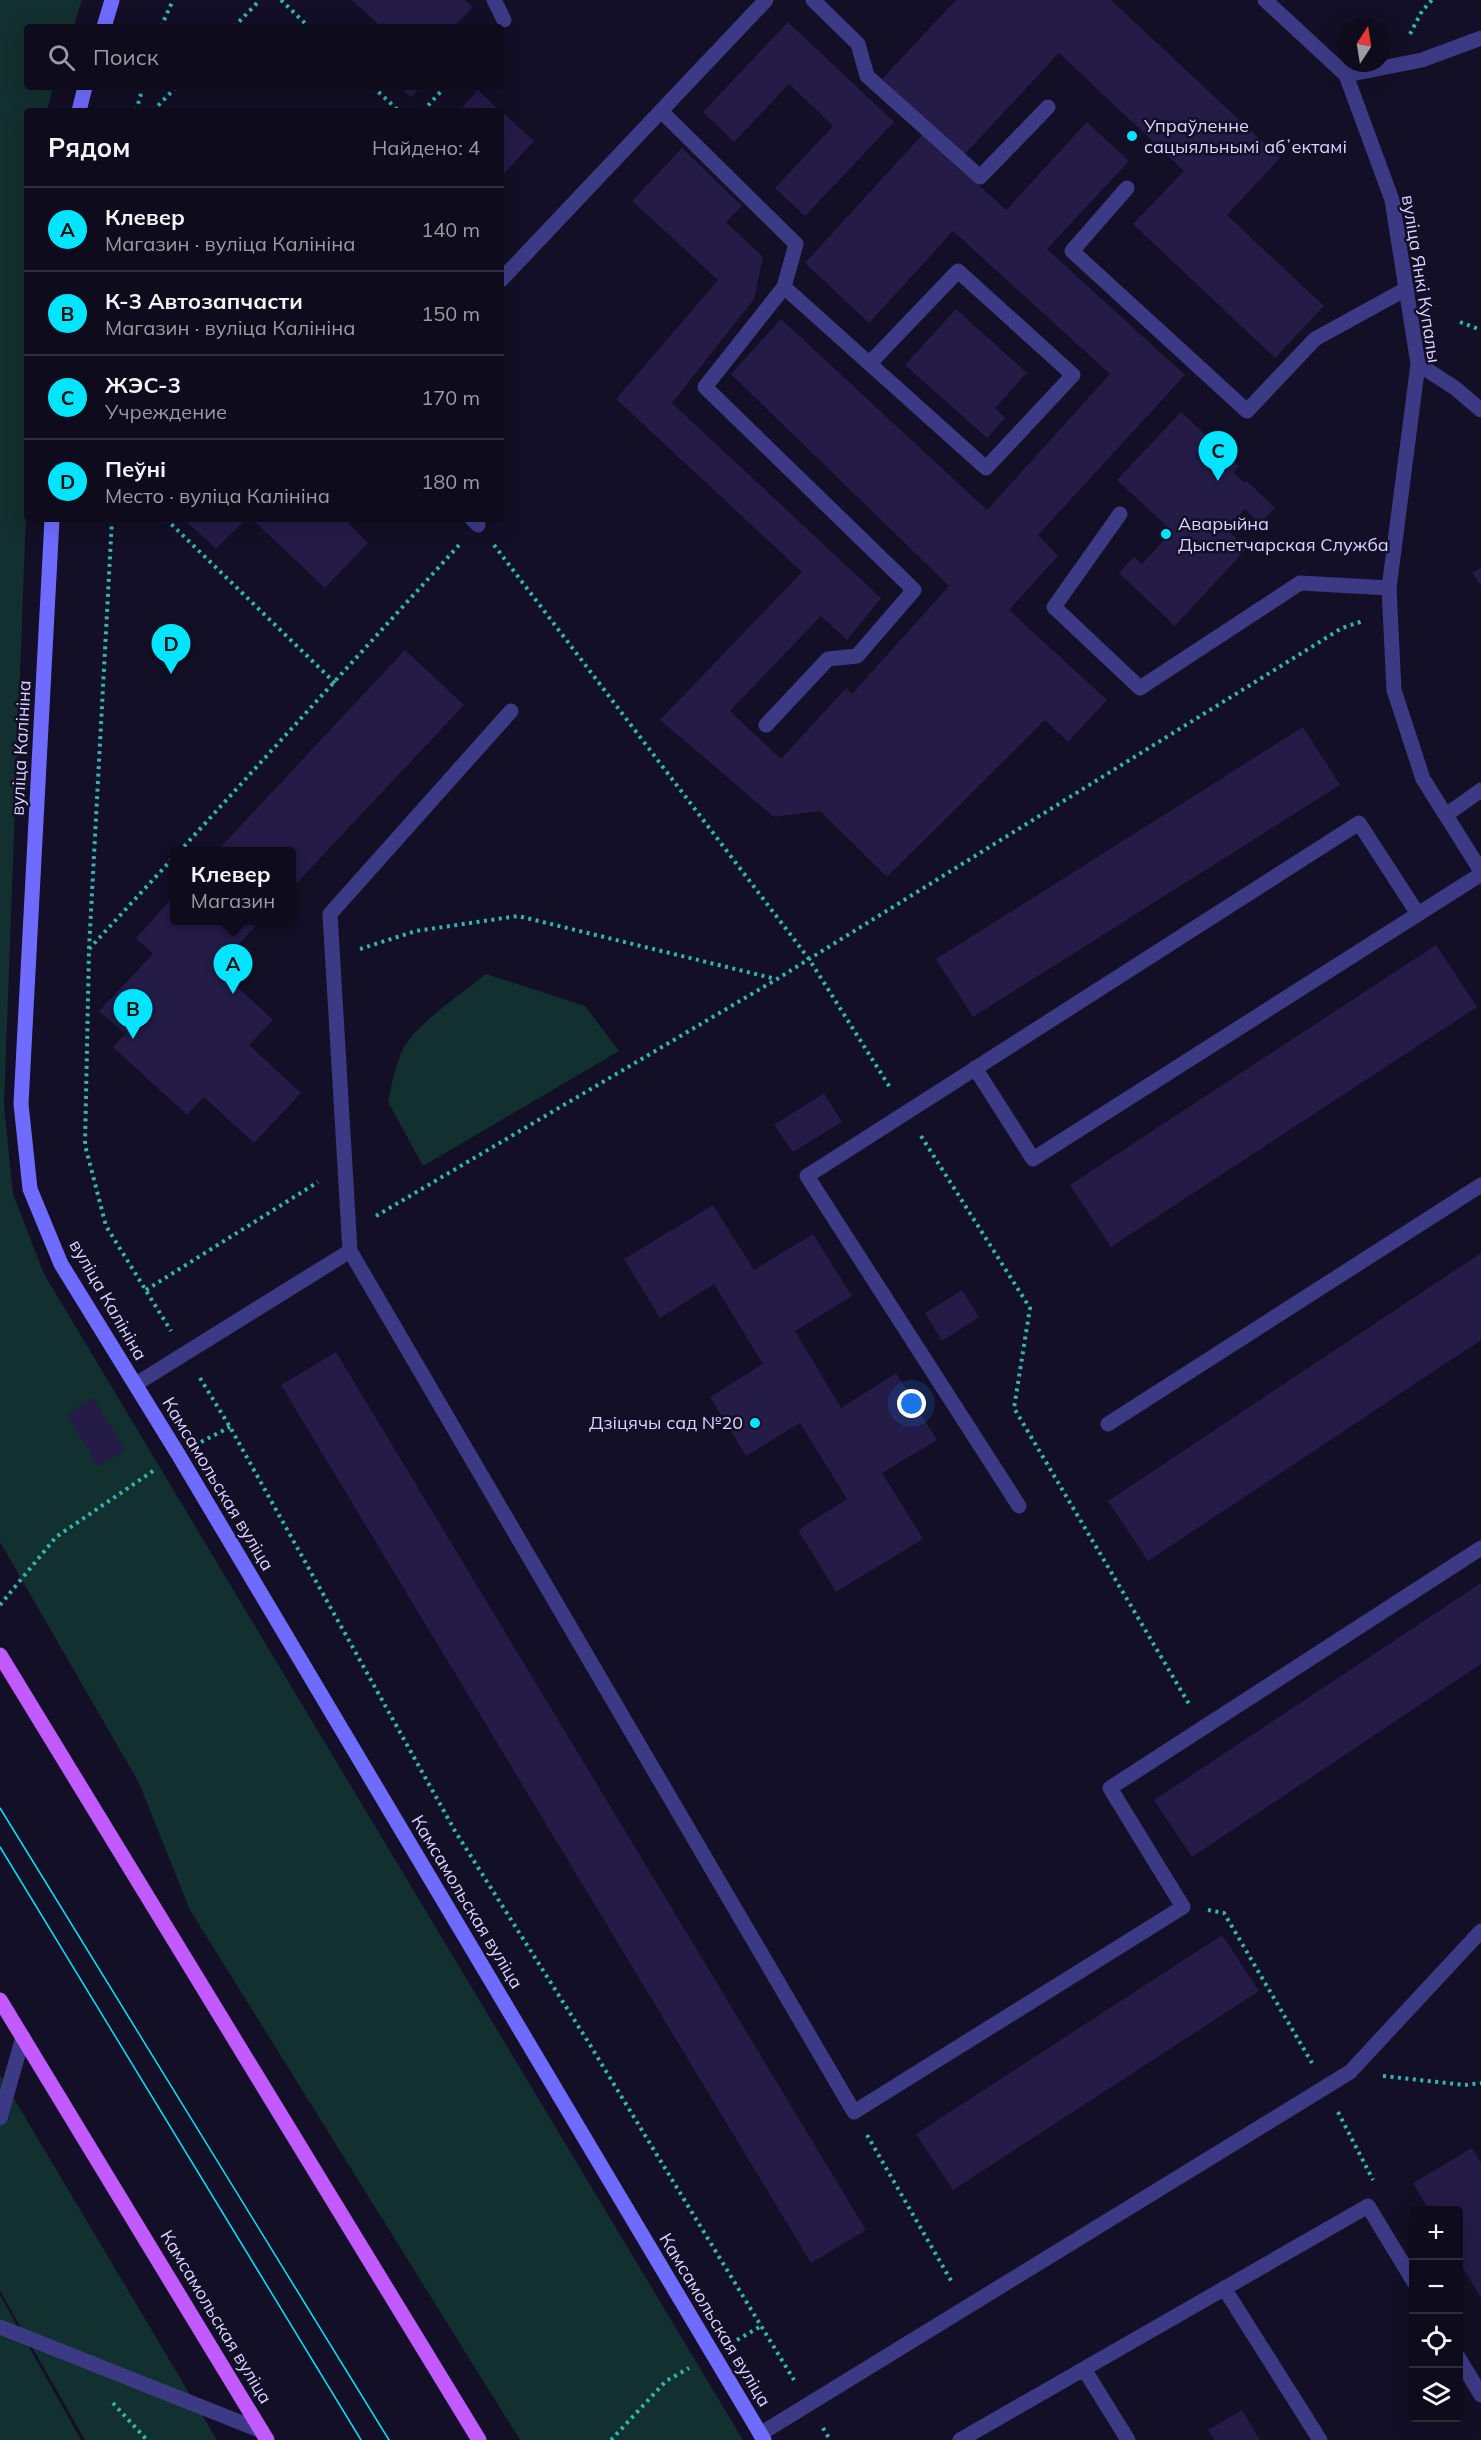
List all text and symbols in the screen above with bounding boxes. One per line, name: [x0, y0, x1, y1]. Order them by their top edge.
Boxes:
north arrow: [1337, 18, 1391, 72]
search box: [24, 24, 504, 90]
icon: search: [45, 41, 78, 74]
text: Поиск: [93, 43, 159, 71]
place label: Упраўленне сацыяльнымі абʼектамі: [1143, 114, 1347, 158]
marker: Упраўленне сацыяльнымі абʼектамі: [1125, 129, 1139, 143]
text: Рядом: [48, 131, 131, 164]
text: Найдено: 4: [372, 135, 480, 160]
street label: вуліца Янкі Купалы: [1397, 193, 1446, 365]
text: Клевер: [105, 203, 185, 231]
text: A: [60, 217, 75, 242]
text: 140 m: [421, 217, 480, 242]
text: Магазин · вуліца Калініна: [105, 231, 355, 256]
text: К-3 Автозапчасти: [105, 287, 303, 315]
text: B: [61, 301, 74, 326]
text: 150 m: [421, 301, 480, 326]
text: Магазин · вуліца Калініна: [105, 315, 355, 340]
text: ЖЭС-3: [105, 371, 181, 399]
text: C: [61, 385, 74, 410]
text: 170 m: [421, 385, 480, 410]
text: Учреждение: [105, 399, 227, 424]
pin: C: [1198, 432, 1238, 481]
text: Пеўні: [105, 455, 166, 483]
text: D: [60, 469, 75, 494]
text: 180 m: [421, 469, 480, 494]
text: Место · вуліца Калініна: [105, 483, 330, 508]
place label: Аварыйна Дыспетчарская Служба: [1178, 512, 1389, 556]
marker: Аварыйна Дыспетчарская Служба: [1159, 527, 1173, 541]
pin: D: [152, 624, 190, 674]
street label: вуліца Калініна: [5, 680, 36, 816]
popup: [170, 847, 296, 925]
text: Клевер: [191, 860, 271, 888]
text: Магазин: [191, 888, 275, 913]
pin: A: [214, 944, 252, 994]
pin: B: [114, 990, 152, 1039]
street label: вуліца Калініна: [65, 1235, 152, 1364]
your location: [897, 1389, 926, 1418]
street label: Камсамольская вуліца: [157, 1393, 279, 1575]
place label: Дзіцячы сад №20: [589, 1411, 743, 1434]
marker: Дзіцячы сад №20: [748, 1416, 762, 1430]
street label: Камсамольская вуліца: [406, 1811, 528, 1993]
map controls: [1409, 2206, 1463, 2422]
button: +: [1409, 2206, 1463, 2260]
street label: Камсамольская вуліца: [155, 2226, 277, 2408]
street label: Камсамольская вуліца: [654, 2229, 776, 2411]
button: −: [1409, 2260, 1463, 2314]
button: locate: [1409, 2314, 1463, 2368]
button: layers: [1409, 2368, 1463, 2422]

